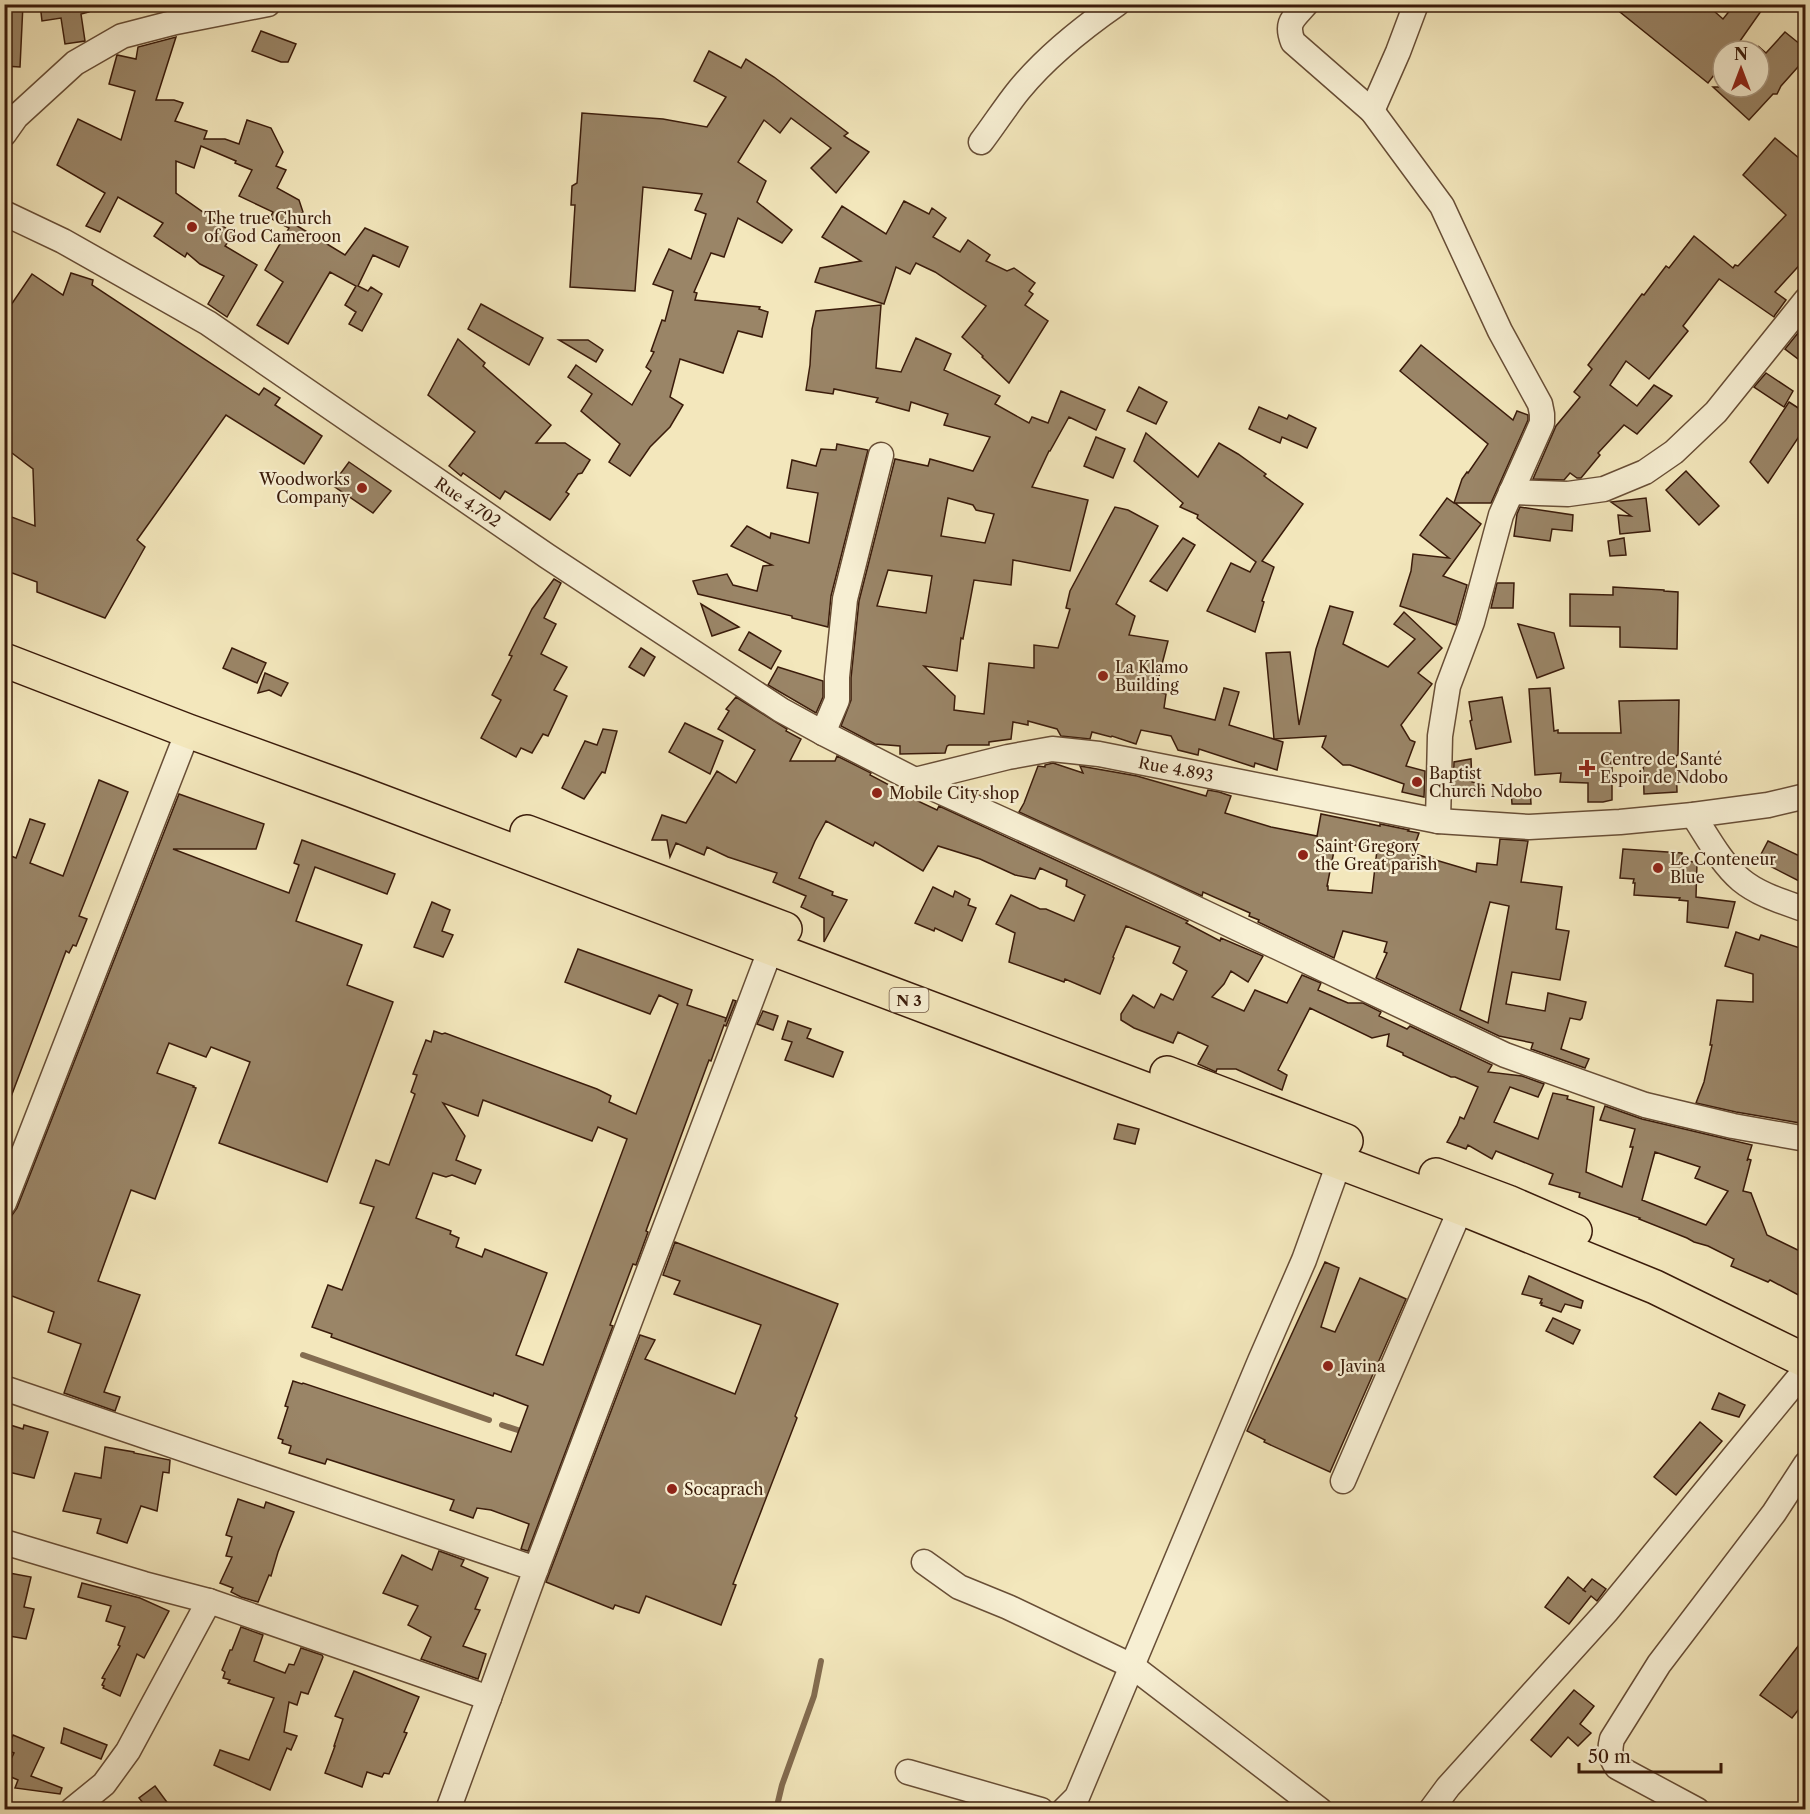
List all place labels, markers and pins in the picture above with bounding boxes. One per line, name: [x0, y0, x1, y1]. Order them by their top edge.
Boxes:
place label: The true Church of God Cameroon: [204, 208, 341, 246]
marker: The true Church of God Cameroon: [185, 220, 199, 234]
place label: Woodworks Company: [258, 469, 351, 507]
marker: Woodworks Company: [355, 481, 369, 495]
place label: La Klamo Building: [1115, 657, 1189, 695]
marker: La Klamo Building: [1096, 669, 1110, 683]
place label: Centre de Santé Espoir de Ndobo: [1600, 749, 1728, 787]
marker: Centre de Santé Espoir de Ndobo: [1578, 759, 1596, 777]
place label: Baptist Church Ndobo: [1429, 763, 1542, 801]
marker: Baptist Church Ndobo: [1410, 775, 1424, 789]
place label: Mobile City shop: [889, 783, 1019, 803]
marker: Mobile City shop: [870, 786, 884, 800]
place label: Saint Gregory the Great parish: [1315, 836, 1438, 874]
marker: Saint Gregory the Great parish: [1296, 848, 1310, 862]
place label: Le Conteneur Blue: [1670, 849, 1776, 887]
marker: Le Conteneur Blue: [1651, 861, 1665, 875]
place label: Javina: [1337, 1356, 1386, 1376]
marker: Javina: [1321, 1359, 1335, 1373]
place label: Socaprach: [684, 1479, 764, 1499]
marker: Socaprach: [665, 1482, 679, 1496]

